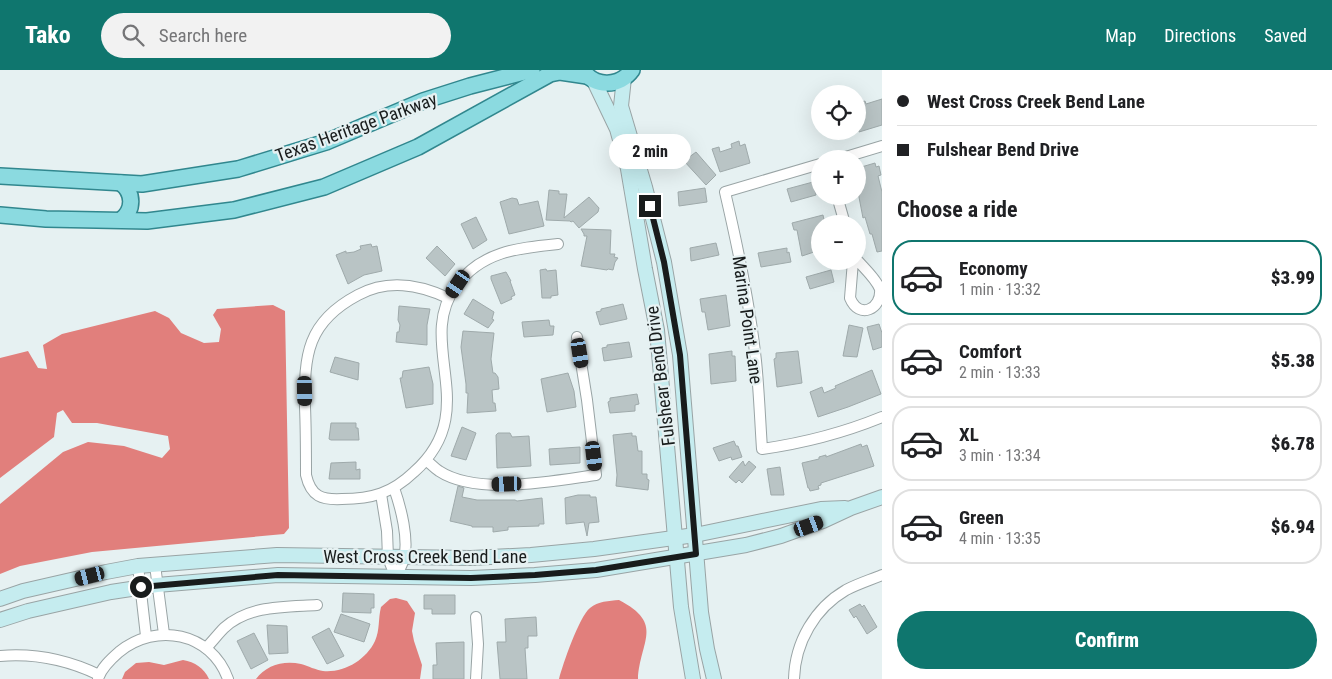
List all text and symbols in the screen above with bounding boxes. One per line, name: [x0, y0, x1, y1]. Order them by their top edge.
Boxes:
search box: [101, 13, 451, 58]
text: Tako: [25, 21, 71, 49]
icon: search: [119, 21, 147, 49]
text: Search here: [159, 24, 247, 47]
text: Map: [1105, 25, 1136, 46]
text: Directions: [1164, 25, 1236, 46]
text: Saved: [1264, 25, 1307, 46]
map controls: [811, 85, 866, 270]
button: locate: [811, 85, 866, 140]
street label: Texas Heritage Parkway: [272, 88, 440, 166]
text: West Cross Creek Bend Lane: [927, 90, 1145, 113]
callout: 2 min: [609, 134, 691, 168]
text: Fulshear Bend Drive: [927, 138, 1079, 161]
text: 2 min: [632, 142, 668, 161]
button: +: [811, 150, 866, 205]
route end: [639, 195, 661, 217]
text: Choose a ride: [897, 197, 1018, 222]
button: −: [811, 215, 866, 270]
street label: Marina Point Lane: [729, 255, 767, 385]
icon: car: [899, 255, 944, 300]
text: Economy: [959, 257, 1028, 280]
text: $3.99: [1271, 266, 1315, 289]
car: [443, 267, 472, 301]
text: 1 min · 13:32: [959, 280, 1041, 299]
street label: Fulshear Bend Drive: [641, 305, 679, 447]
car: [570, 337, 589, 369]
icon: car: [899, 338, 944, 383]
text: Comfort: [959, 340, 1022, 363]
text: $5.38: [1271, 349, 1315, 372]
text: 2 min · 13:33: [959, 363, 1041, 382]
car: [297, 376, 312, 406]
icon: car: [899, 421, 944, 466]
text: XL: [959, 423, 979, 446]
text: $6.78: [1271, 432, 1315, 455]
car: [584, 440, 603, 472]
text: 3 min · 13:34: [959, 446, 1041, 465]
car: [491, 476, 522, 492]
icon: car: [899, 504, 944, 549]
text: Green: [959, 506, 1004, 529]
car: [792, 514, 825, 538]
text: $6.94: [1271, 515, 1315, 538]
text: 4 min · 13:35: [959, 529, 1041, 548]
street label: West Cross Creek Bend Lane: [323, 546, 527, 567]
car: [73, 565, 106, 587]
route start: [130, 576, 152, 598]
button: Confirm: [897, 611, 1317, 669]

